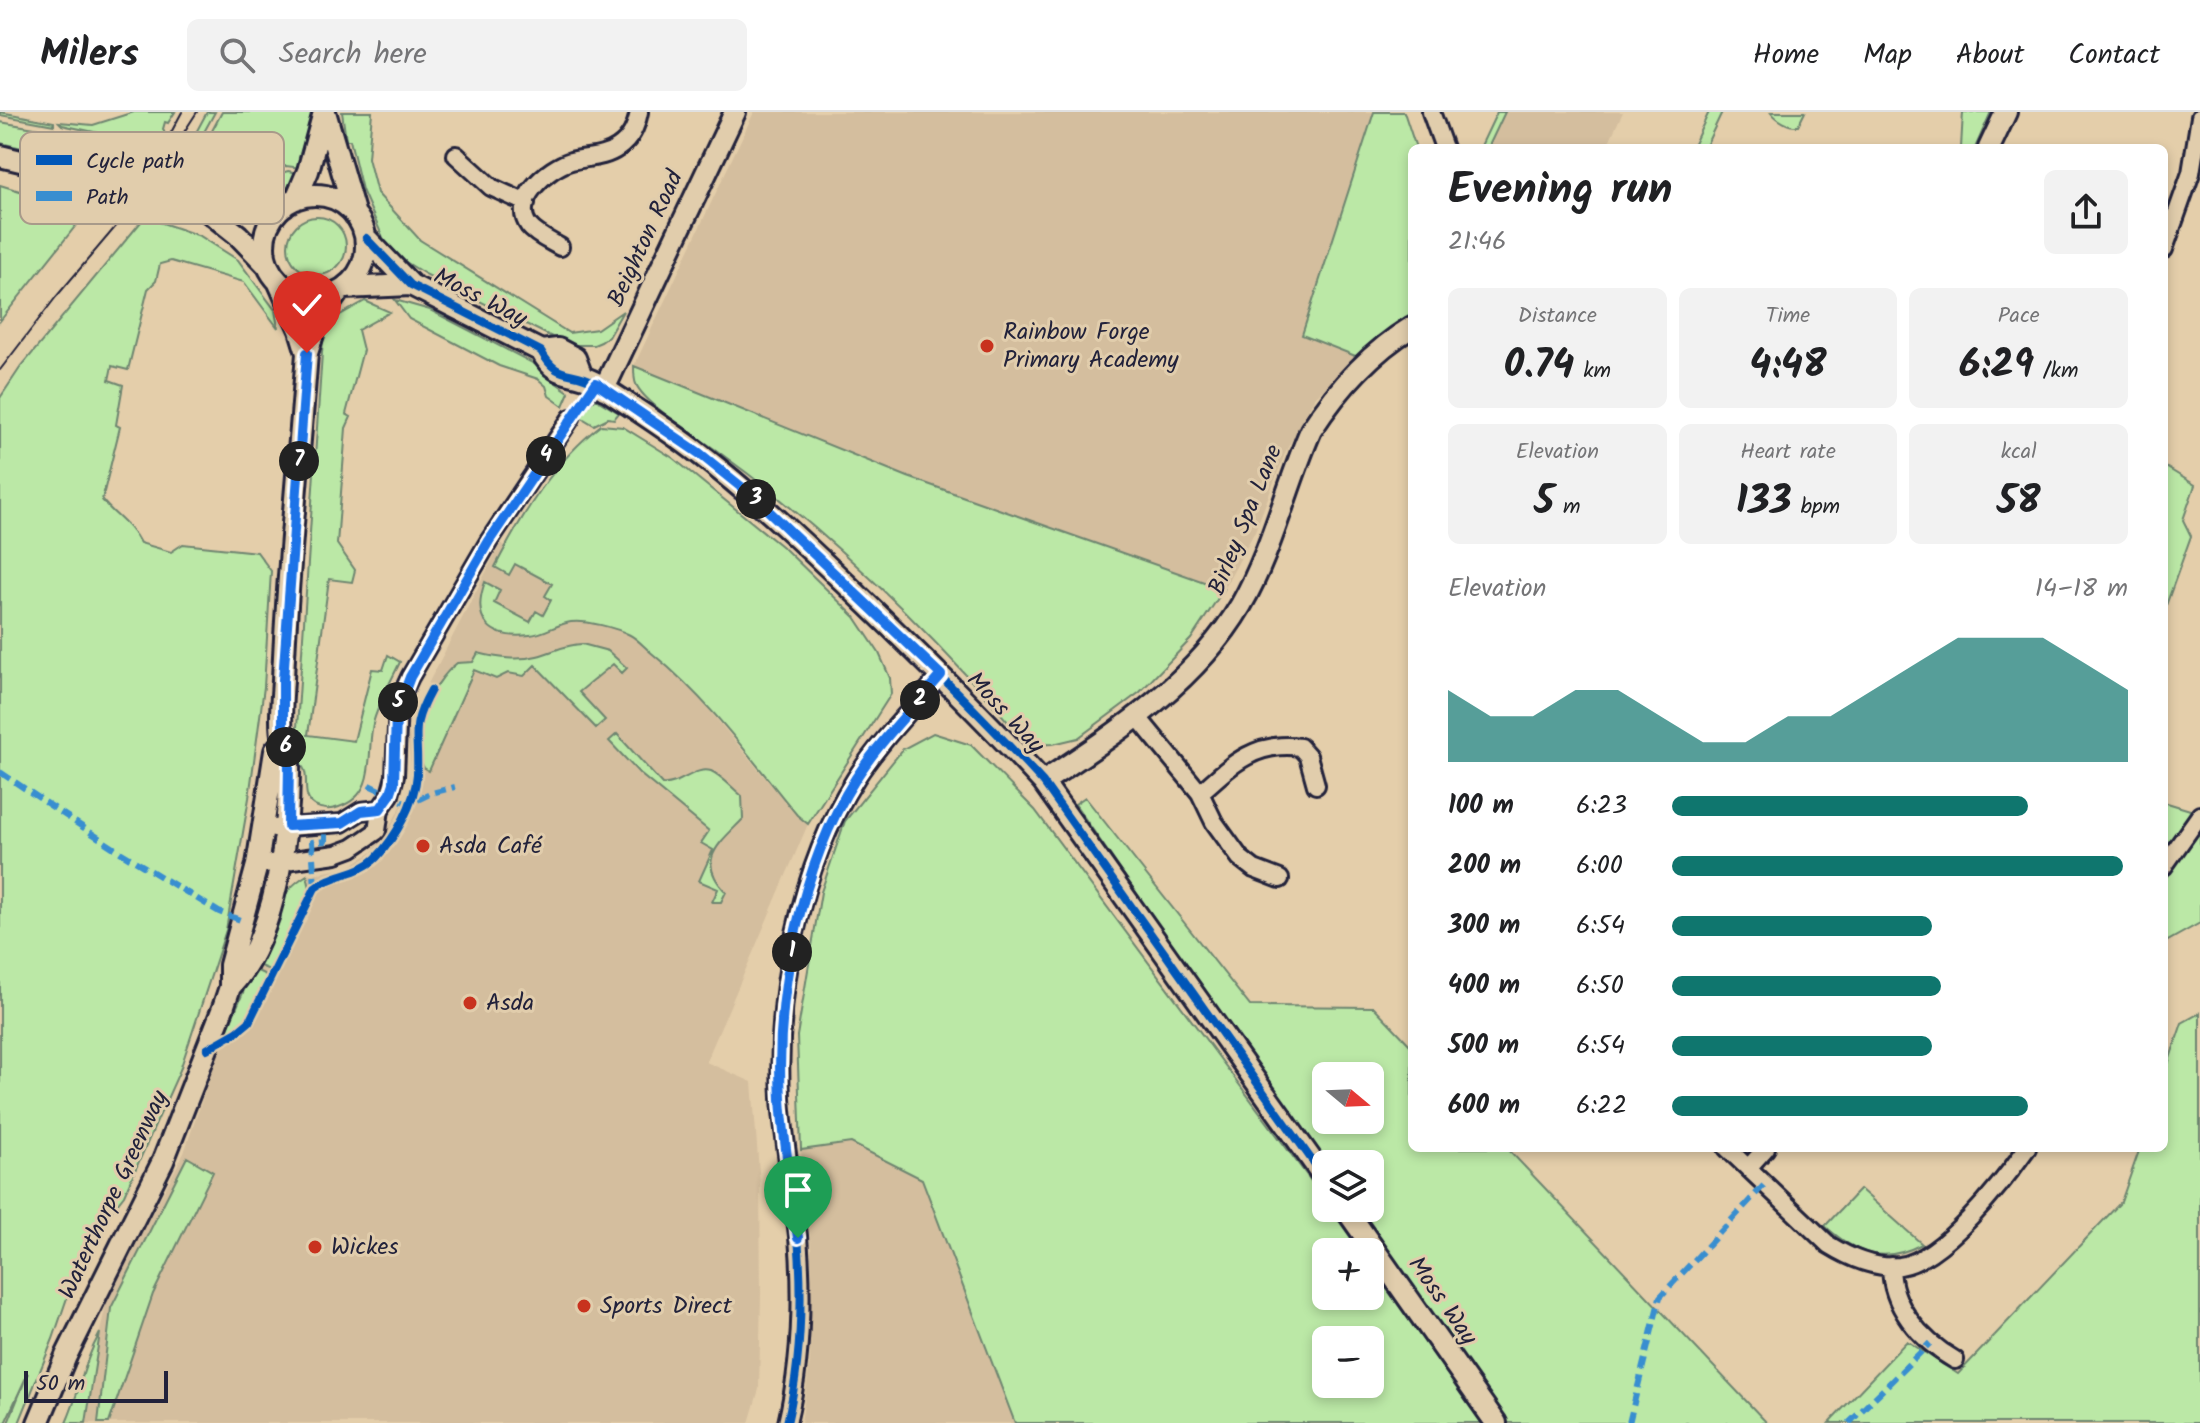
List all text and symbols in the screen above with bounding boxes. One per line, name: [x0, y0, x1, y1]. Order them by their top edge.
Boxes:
search box: [187, 19, 747, 91]
text: Milers: [40, 25, 139, 85]
text: Search here: [279, 31, 427, 79]
icon: search: [215, 33, 259, 77]
text: Home: [1753, 33, 1819, 78]
text: Map: [1863, 33, 1912, 78]
text: About: [1956, 33, 2024, 78]
text: Contact: [2068, 33, 2160, 78]
legend: [20, 132, 284, 224]
text: Cycle path: [86, 145, 185, 180]
text: Evening run: [1448, 156, 1672, 226]
street label: Beighton Road: [597, 163, 695, 314]
button: share: [2044, 170, 2128, 254]
text: Path: [86, 181, 129, 216]
text: 21:46: [1448, 221, 1506, 263]
street label: Moss Way: [426, 258, 535, 339]
pin: [273, 271, 341, 353]
icon: check: [285, 283, 329, 327]
text: Distance: [1518, 299, 1597, 334]
text: Time: [1766, 299, 1810, 334]
text: Pace: [1998, 299, 2040, 334]
place label: Rainbow Forge Primary Academy: [1003, 313, 1179, 380]
text: 0.74: [1504, 334, 1574, 398]
text: 4:48: [1749, 334, 1827, 398]
text: 6:29: [1959, 334, 2034, 398]
marker: Rainbow Forge Primary Academy: [978, 337, 996, 355]
text: km: [1574, 354, 1611, 389]
text: /km: [2034, 354, 2078, 389]
text: Elevation: [1516, 435, 1599, 470]
text: Heart rate: [1740, 435, 1836, 470]
text: kcal: [2001, 435, 2037, 470]
pin: 4: [526, 436, 566, 476]
text: 4: [540, 438, 552, 473]
street label: Birley Spa Lane: [1198, 439, 1294, 601]
pin: 7: [279, 441, 319, 481]
text: 7: [294, 443, 304, 478]
text: 5: [1534, 470, 1554, 534]
text: 133: [1736, 470, 1792, 534]
text: 58: [1997, 470, 2041, 534]
pin: 3: [736, 479, 776, 519]
text: 3: [750, 481, 762, 516]
text: m: [1554, 490, 1581, 525]
text: bpm: [1792, 490, 1840, 525]
text: Elevation: [1448, 568, 1546, 610]
text: 14–18 m: [2035, 568, 2128, 610]
street label: Moss Way: [956, 663, 1054, 764]
pin: 2: [900, 680, 940, 720]
pin: 5: [378, 682, 418, 722]
text: 2: [914, 682, 926, 717]
text: 5: [392, 684, 404, 719]
pin: 6: [266, 727, 306, 767]
text: 6: [280, 729, 292, 764]
text: 100 m: [1448, 785, 1514, 827]
text: 6:23: [1576, 785, 1627, 827]
place label: Asda Café: [439, 827, 543, 866]
marker: Asda Café: [414, 837, 432, 855]
text: 200 m: [1448, 845, 1521, 887]
text: 6:00: [1576, 845, 1623, 887]
text: 300 m: [1448, 905, 1520, 947]
text: 6:54: [1576, 905, 1625, 947]
pin: 1: [772, 932, 812, 972]
text: 1: [789, 934, 795, 969]
text: 400 m: [1448, 965, 1520, 1007]
text: 6:50: [1576, 965, 1624, 1007]
place label: Asda: [486, 984, 534, 1023]
marker: Asda: [461, 994, 479, 1012]
text: 500 m: [1448, 1025, 1519, 1067]
text: 6:54: [1576, 1025, 1625, 1067]
north arrow: [1312, 1062, 1384, 1134]
map controls: [1312, 1062, 1384, 1398]
street label: Waterthorpe Greenway: [48, 1083, 180, 1306]
text: 600 m: [1448, 1085, 1520, 1127]
text: 6:22: [1576, 1085, 1627, 1127]
button: layers: [1312, 1150, 1384, 1222]
pin: [764, 1156, 832, 1238]
icon: arrive: [776, 1168, 820, 1212]
place label: Wickes: [331, 1228, 398, 1267]
marker: Wickes: [306, 1238, 324, 1256]
button: +: [1312, 1238, 1384, 1310]
street label: Moss Way: [1397, 1248, 1487, 1354]
place label: Sports Direct: [600, 1287, 733, 1326]
marker: Sports Direct: [575, 1297, 593, 1315]
button: −: [1312, 1326, 1384, 1398]
scale bar: [24, 1367, 168, 1403]
text: 50 m: [36, 1367, 85, 1402]

